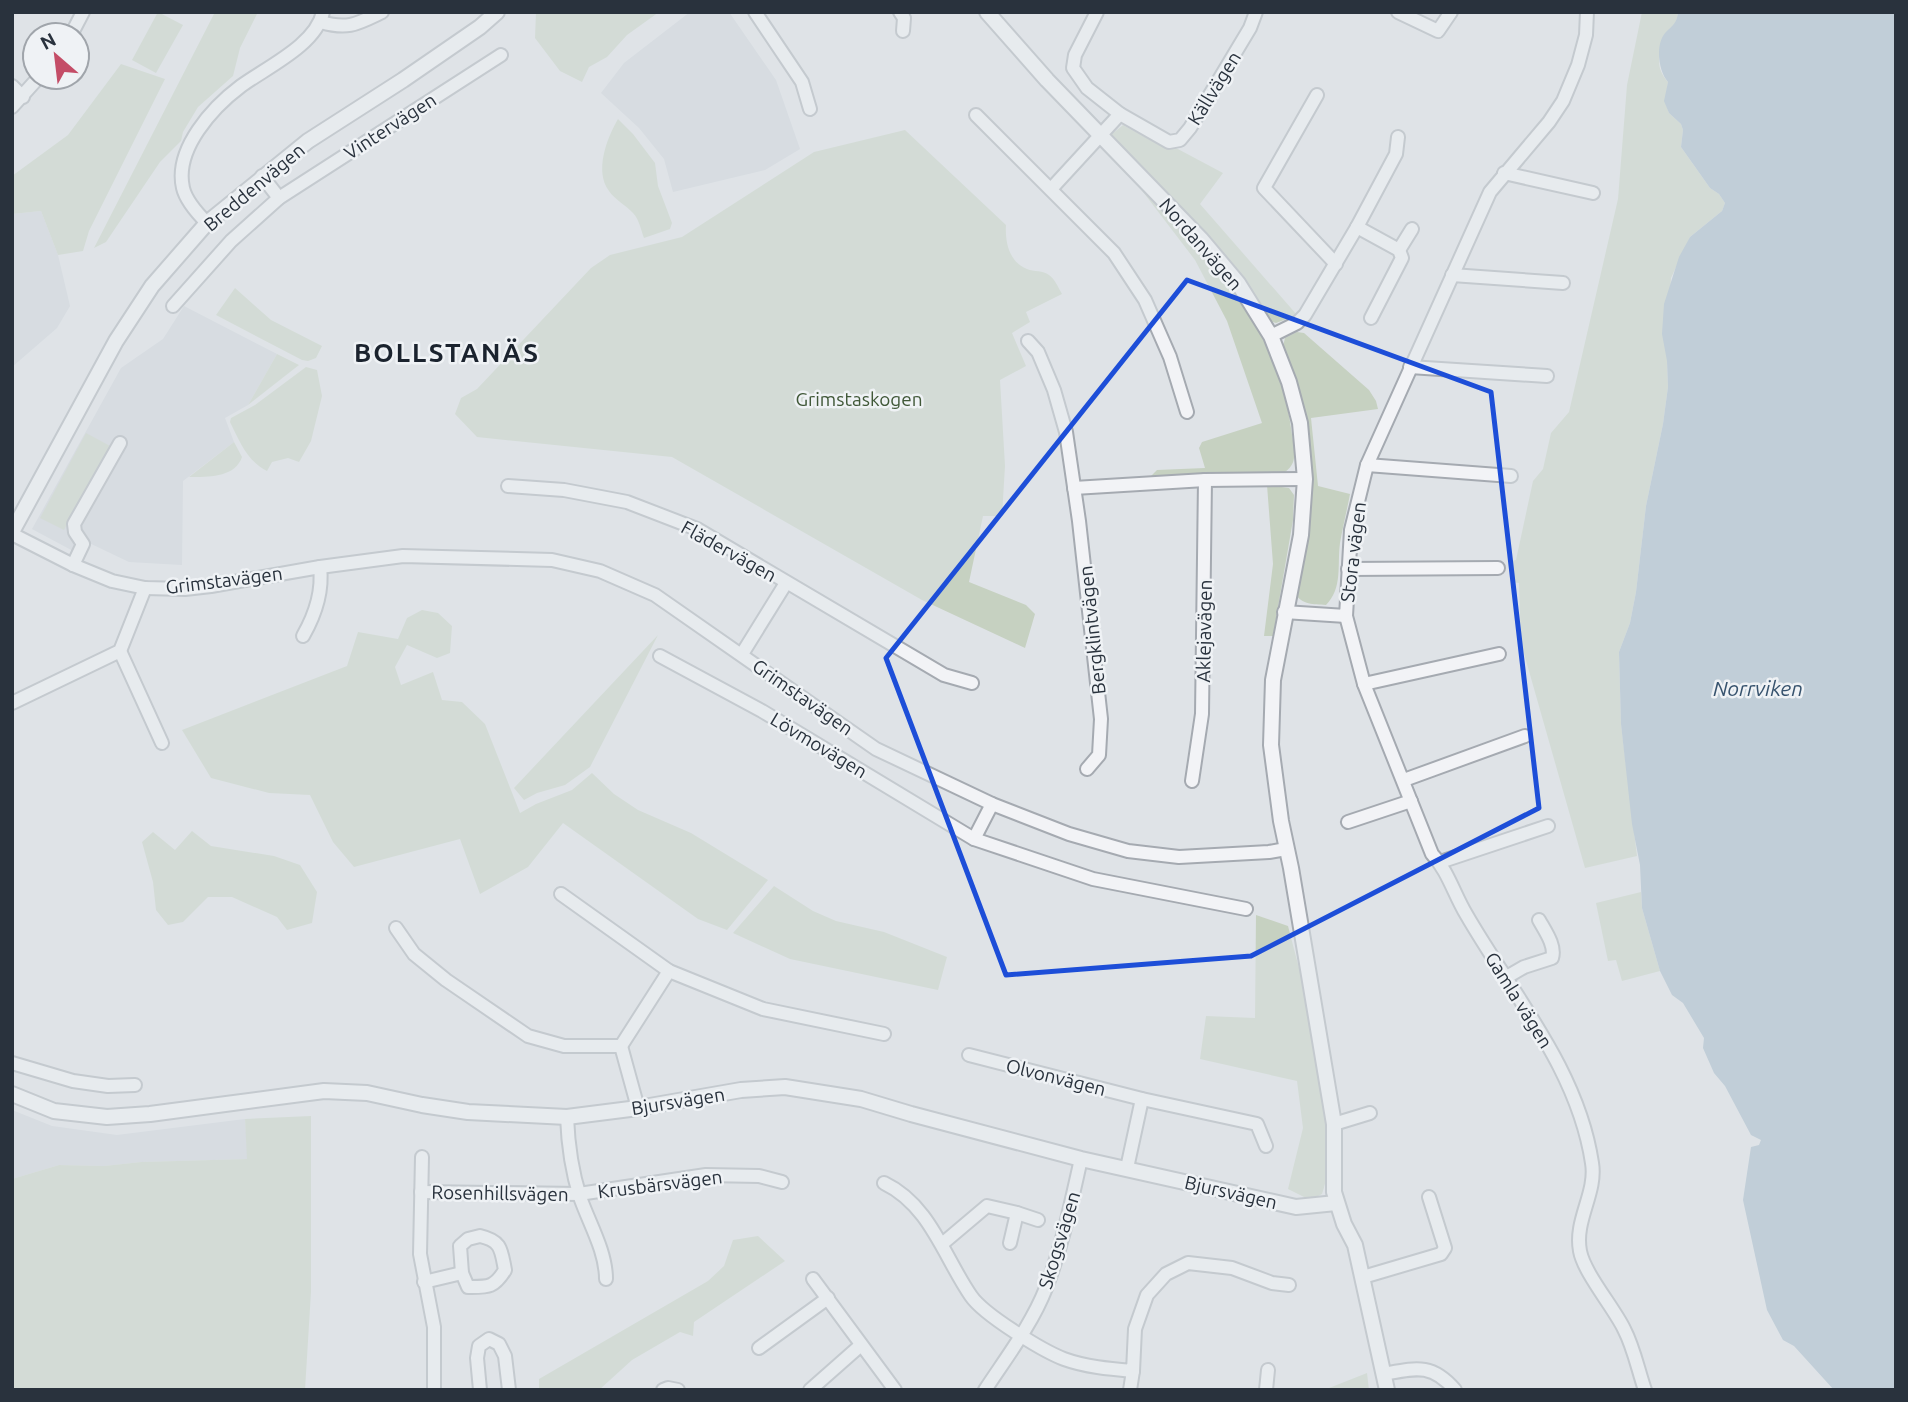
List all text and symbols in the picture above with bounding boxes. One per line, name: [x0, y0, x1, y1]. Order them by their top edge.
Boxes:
north arrow: [21, 21, 91, 91]
text: N: [37, 28, 59, 54]
street label: Källvägen: [1183, 47, 1245, 129]
street label: Vintervägen: [340, 88, 440, 164]
street label: Breddenvägen: [199, 139, 309, 235]
street label: Nordanvägen: [1155, 193, 1247, 295]
district label: BOLLSTANÄS: [354, 338, 540, 367]
park label: Grimstaskogen: [795, 388, 923, 410]
street label: Stora vägen: [1336, 500, 1370, 604]
street label: Flädervägen: [678, 516, 780, 586]
street label: Grimstavägen: [164, 562, 284, 598]
street label: Bergklintvägen: [1074, 564, 1110, 696]
street label: Aklejavägen: [1192, 579, 1216, 683]
street label: Grimstavägen: [749, 654, 857, 740]
water label: Norrviken: [1713, 676, 1803, 700]
street label: Lövmovägen: [767, 708, 871, 782]
street label: Gamla vägen: [1481, 948, 1557, 1052]
street label: Olvonvägen: [1004, 1054, 1108, 1100]
street label: Bjursvägen: [630, 1083, 726, 1119]
street label: Krusbärsvägen: [596, 1165, 724, 1203]
street label: Bjursvägen: [1183, 1171, 1279, 1213]
street label: Rosenhillsvägen: [431, 1181, 569, 1205]
street label: Skogsvägen: [1034, 1189, 1084, 1291]

